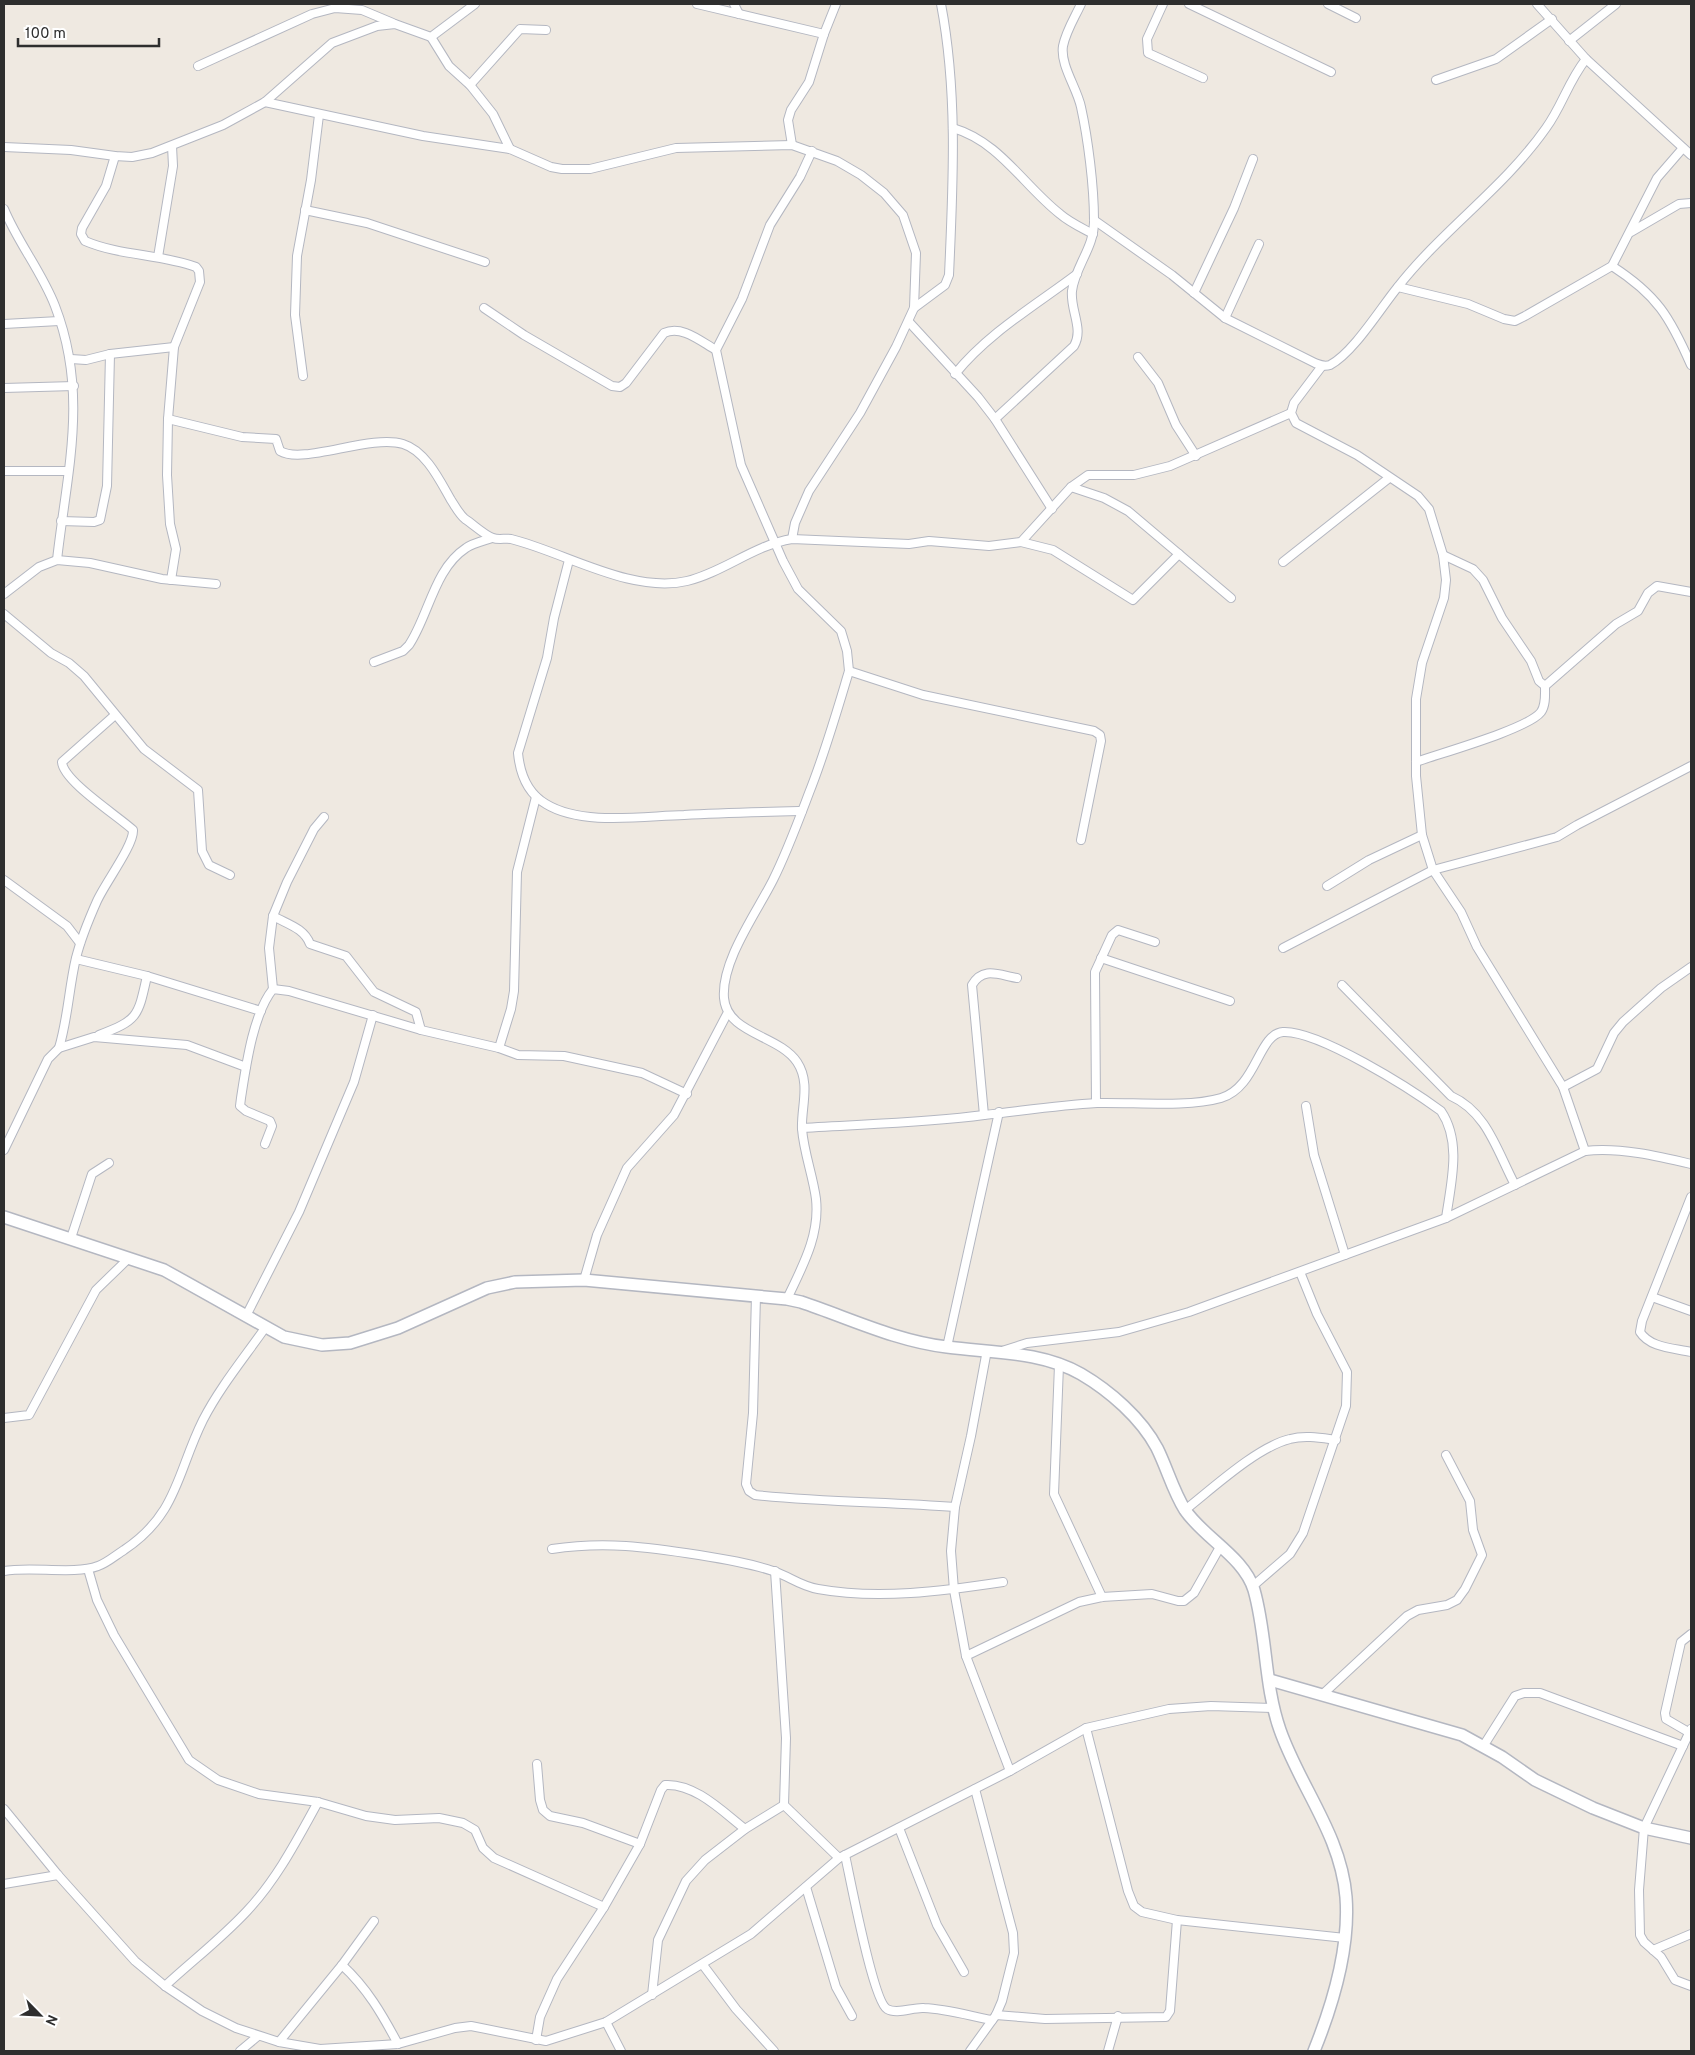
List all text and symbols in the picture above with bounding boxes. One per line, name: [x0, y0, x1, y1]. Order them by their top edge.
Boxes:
scale bar: [18, 15, 159, 47]
text: 100 m: [25, 25, 66, 44]
north arrow: [15, 1990, 65, 2040]
text: N: [41, 2012, 60, 2028]

